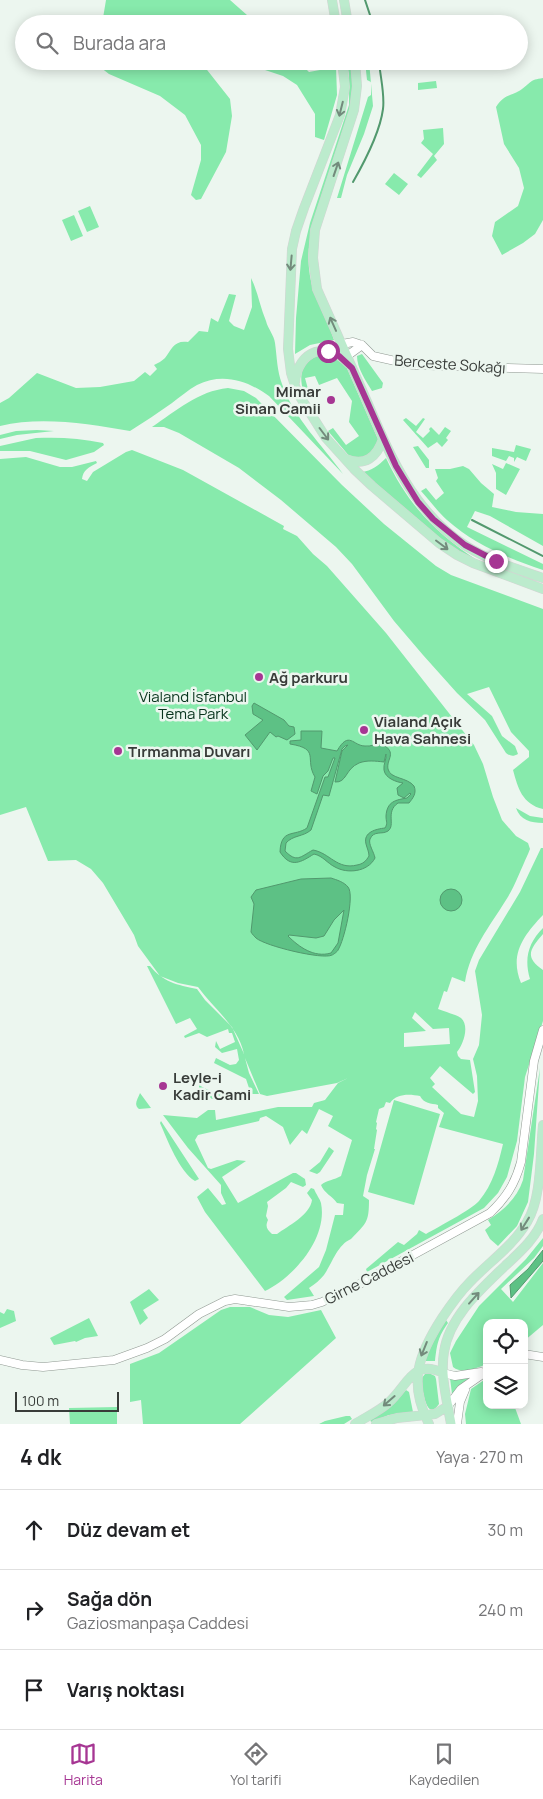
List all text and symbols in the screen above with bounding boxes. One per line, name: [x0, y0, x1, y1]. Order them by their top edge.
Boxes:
search box: [15, 15, 528, 70]
icon: search: [33, 29, 61, 57]
text: Burada ara: [73, 30, 166, 56]
one-way arrow: [336, 101, 345, 117]
one-way arrow: [331, 161, 341, 177]
one-way arrow: [286, 255, 296, 271]
one-way arrow: [328, 317, 337, 332]
route start: [317, 340, 340, 363]
street label: Berceste Sokağı: [394, 350, 506, 378]
place label: Mimar Sinan Camii: [235, 381, 321, 419]
marker: Mimar Sinan Camii: [325, 394, 337, 406]
one-way arrow: [318, 427, 329, 440]
one-way arrow: [435, 540, 449, 550]
route end: [485, 550, 508, 573]
place label: Ağ parkuru: [269, 667, 348, 688]
marker: Ağ parkuru: [253, 671, 265, 683]
park label: Vialand İsfanbul Tema Park: [139, 686, 247, 724]
place label: Vialand Açık Hava Sahnesi: [374, 711, 471, 749]
marker: Vialand Açık Hava Sahnesi: [358, 724, 370, 736]
place label: Tırmanma Duvarı: [128, 741, 251, 762]
marker: Tırmanma Duvarı: [112, 745, 124, 757]
place label: Leyle-i Kadir Cami: [173, 1067, 251, 1105]
marker: Leyle-i Kadir Cami: [157, 1080, 169, 1092]
one-way arrow: [520, 1217, 531, 1231]
street label: Girne Caddesi: [321, 1247, 417, 1309]
one-way arrow: [468, 1291, 480, 1304]
map controls: [483, 1319, 528, 1409]
button: locate: [483, 1319, 528, 1364]
one-way arrow: [419, 1341, 428, 1356]
button: layers: [483, 1364, 528, 1409]
scale bar: [15, 1389, 119, 1412]
text: 100 m: [22, 1391, 59, 1410]
one-way arrow: [383, 1395, 396, 1407]
text: 4 dk: [20, 1443, 61, 1471]
text: Yaya · 270 m: [436, 1446, 523, 1468]
icon: ahead: [20, 1516, 48, 1544]
text: Düz devam et: [67, 1517, 190, 1543]
text: 30 m: [488, 1519, 523, 1541]
text: Sağa dön: [67, 1586, 152, 1612]
icon: right: [20, 1596, 48, 1624]
text: 240 m: [478, 1599, 523, 1621]
text: Gaziosmanpaşa Caddesi: [67, 1612, 249, 1634]
icon: arrive: [20, 1676, 48, 1704]
text: Varış noktası: [67, 1677, 185, 1703]
tab: Harita: [64, 1740, 103, 1789]
tab: Yol tarifi: [230, 1740, 281, 1789]
tab: Kaydedilen: [409, 1740, 479, 1789]

